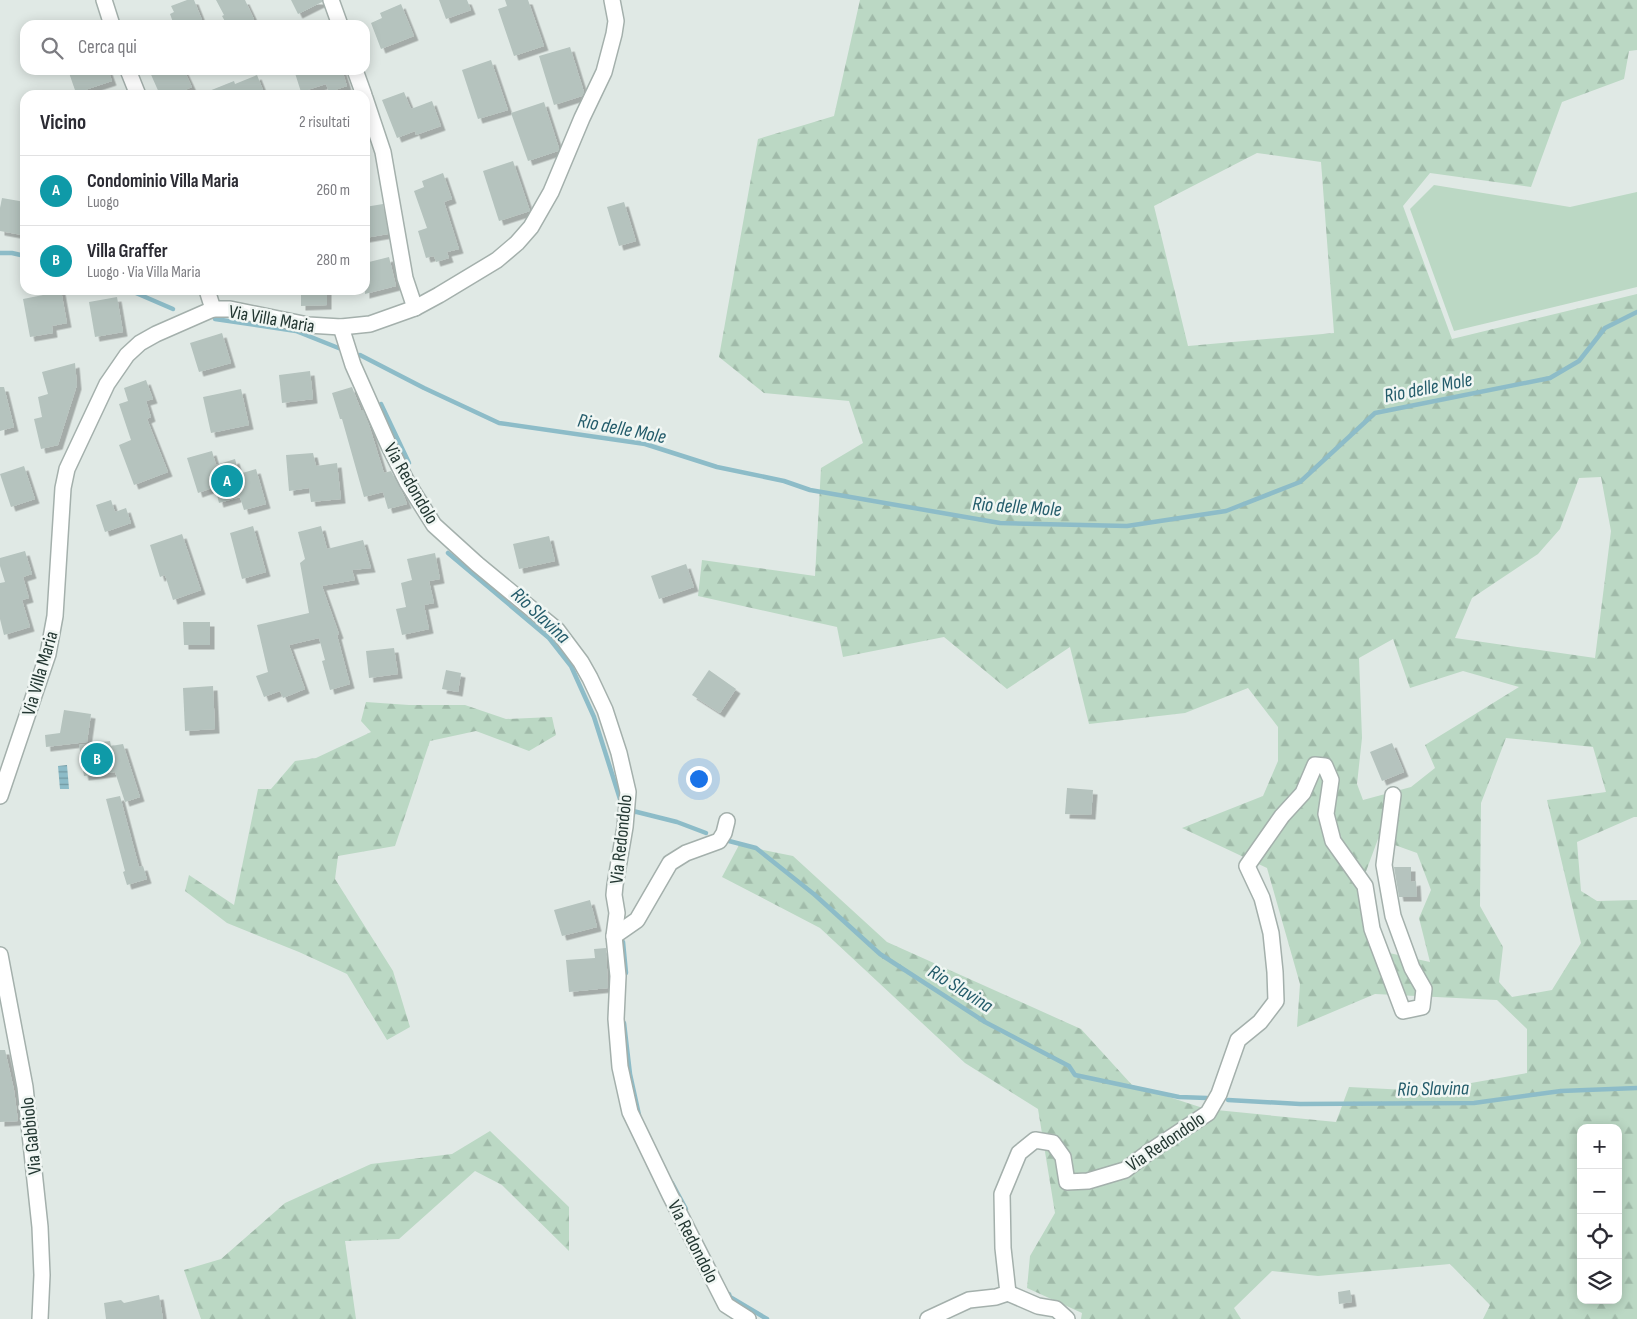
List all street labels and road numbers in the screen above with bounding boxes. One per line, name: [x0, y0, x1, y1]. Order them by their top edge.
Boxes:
street label: Via Villa Maria: [227, 301, 316, 338]
street label: Via Redondolo: [378, 439, 443, 528]
street label: Via Villa Maria: [17, 629, 63, 718]
street label: Via Redondolo: [605, 793, 638, 885]
street label: Via Gabbiolo: [16, 1096, 47, 1176]
street label: Via Redondolo: [1122, 1108, 1209, 1177]
street label: Via Redondolo: [662, 1196, 723, 1287]

